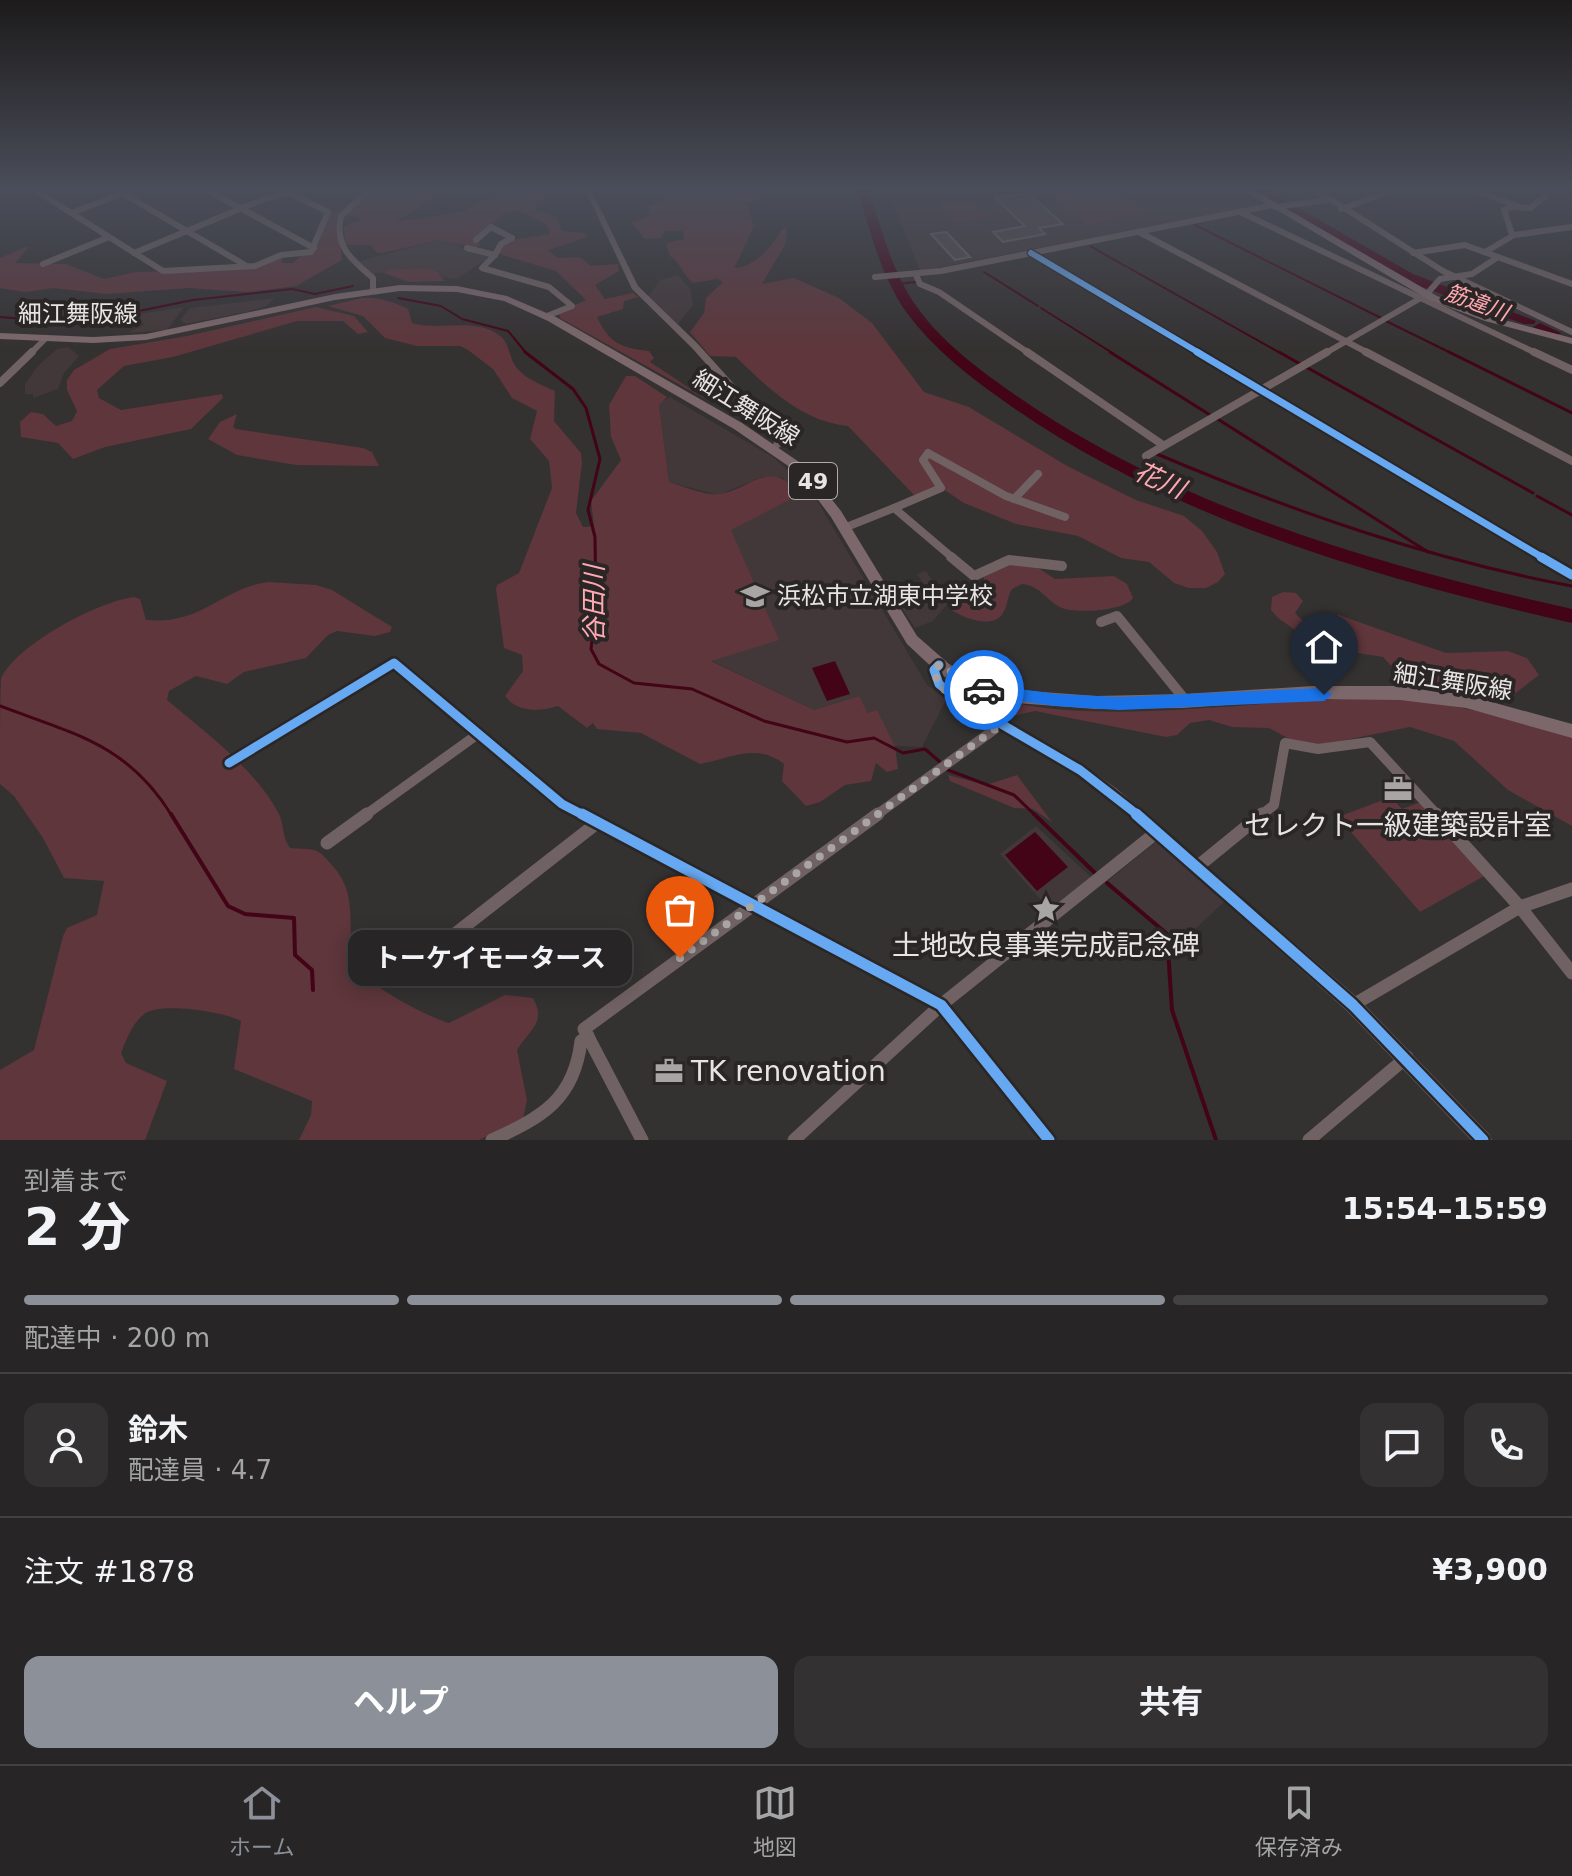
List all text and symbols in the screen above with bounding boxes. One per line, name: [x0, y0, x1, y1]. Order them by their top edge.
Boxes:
water label: 筋違川: [1442, 279, 1514, 326]
street label: 細江舞阪線: [18, 300, 138, 328]
street label: 細江舞阪線: [688, 364, 804, 452]
water label: 花川: [1130, 456, 1193, 505]
road number: 49: [789, 463, 837, 499]
water label: 谷田川: [579, 562, 609, 643]
school or university icon: 浜松市立湖東中学校: [740, 581, 770, 611]
place label: 浜松市立湖東中学校: [777, 582, 993, 610]
pin: [1290, 613, 1358, 695]
icon: home: [1302, 625, 1346, 669]
courier: [944, 650, 1024, 730]
street label: 細江舞阪線: [1392, 659, 1514, 705]
icon: car: [962, 668, 1006, 712]
office icon: セレクト一級建築設計室: [1383, 774, 1413, 804]
place label: セレクト一級建築設計室: [1244, 809, 1552, 842]
pin: [646, 876, 714, 958]
icon: bag: [658, 888, 702, 932]
place icon: 土地改良事業完成記念碑: [1031, 894, 1061, 924]
place label: 土地改良事業完成記念碑: [892, 929, 1200, 962]
callout: トーケイモータース: [348, 930, 632, 986]
text: トーケイモータース: [374, 943, 606, 973]
place label: TK renovation: [690, 1055, 886, 1088]
office icon: TK renovation: [654, 1056, 684, 1086]
text: 到着まで: [24, 1166, 128, 1196]
text: 15:54–15:59: [1342, 1191, 1548, 1226]
text: 2 分: [24, 1197, 130, 1257]
text: 配達中 · 200 m: [24, 1323, 210, 1353]
button: person: [24, 1403, 108, 1487]
button: chat: [1360, 1403, 1444, 1487]
button: phone: [1464, 1403, 1548, 1487]
text: 鈴木: [128, 1412, 188, 1447]
text: 配達員 · 4.7: [128, 1455, 272, 1485]
text: ¥3,900: [1432, 1552, 1548, 1587]
text: 注文 #1878: [24, 1554, 195, 1589]
button: ヘルプ: [24, 1656, 778, 1748]
button: 共有: [794, 1656, 1548, 1748]
tab: ホーム: [229, 1781, 294, 1861]
tab: 地図: [753, 1781, 797, 1861]
tab: 保存済み: [1255, 1781, 1343, 1861]

